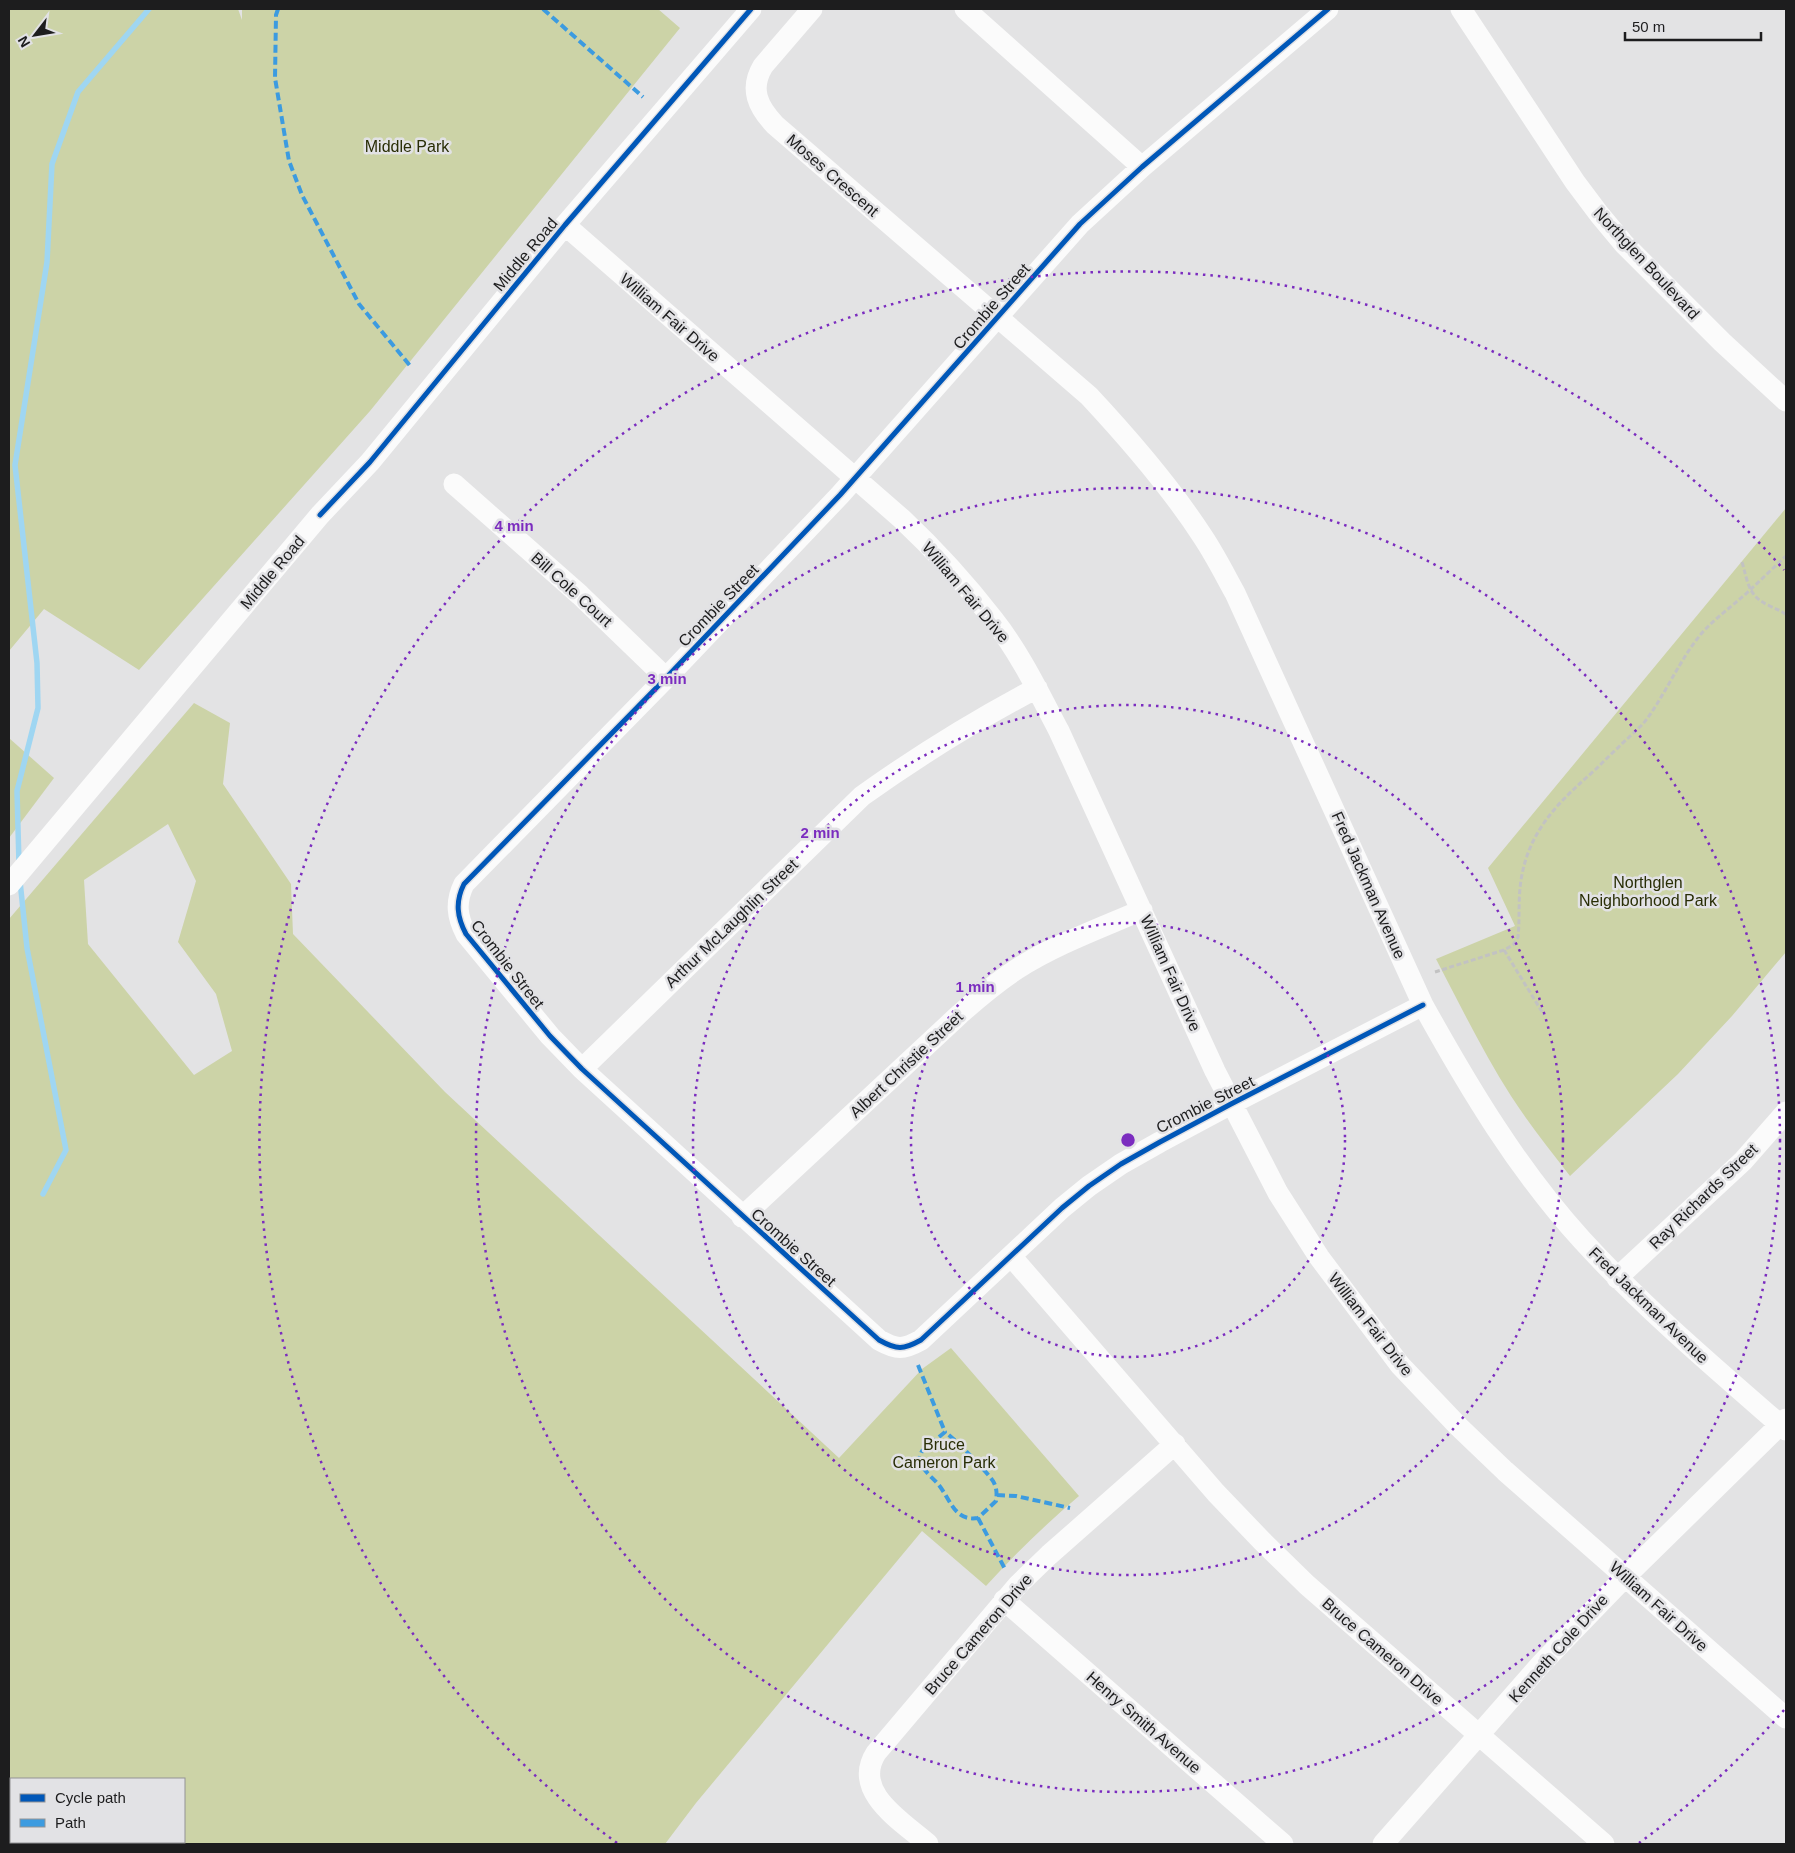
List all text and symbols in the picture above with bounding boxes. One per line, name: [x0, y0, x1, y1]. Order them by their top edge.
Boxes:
north arrow: [10, 10, 60, 60]
scale bar: [1625, 10, 1761, 42]
text: 50 m: [1632, 18, 1665, 35]
text: N: [14, 33, 33, 50]
street label: Moses Crescent: [783, 131, 882, 220]
park label: Middle Park: [365, 138, 450, 155]
street label: Northglen Boulevard: [1591, 204, 1703, 322]
street label: Middle Road: [490, 214, 561, 294]
street label: Crombie Street: [950, 260, 1033, 353]
street label: William Fair Drive: [617, 270, 723, 365]
text: 4 min: [494, 517, 534, 534]
street label: Middle Road: [237, 532, 308, 612]
street label: William Fair Drive: [919, 539, 1012, 646]
street label: Bill Cole Court: [528, 549, 616, 630]
street label: Crombie Street: [675, 560, 762, 650]
text: 3 min: [647, 670, 687, 687]
street label: Fred Jackman Avenue: [1328, 809, 1409, 961]
text: 2 min: [800, 824, 840, 841]
street label: Arthur McLaughlin Street: [662, 855, 801, 991]
park label: Northglen Neighborhood Park: [1579, 874, 1718, 909]
street label: William Fair Drive: [1137, 912, 1204, 1034]
street label: Crombie Street: [468, 917, 548, 1012]
text: 1 min: [955, 978, 995, 995]
street label: Albert Christie Street: [847, 1007, 967, 1121]
street label: Crombie Street: [1153, 1072, 1258, 1136]
centre of rings: [1119, 1131, 1137, 1149]
street label: Ray Richards Street: [1646, 1140, 1761, 1252]
street label: Crombie Street: [748, 1205, 840, 1290]
street label: Fred Jackman Avenue: [1586, 1244, 1712, 1367]
street label: William Fair Drive: [1325, 1270, 1416, 1379]
park label: Bruce Cameron Park: [892, 1436, 997, 1471]
street label: William Fair Drive: [1606, 1558, 1711, 1655]
street label: Bruce Cameron Drive: [922, 1571, 1035, 1698]
street label: Kenneth Cole Drive: [1506, 1591, 1611, 1706]
street label: Bruce Cameron Drive: [1319, 1595, 1446, 1708]
street label: Henry Smith Avenue: [1083, 1668, 1204, 1777]
legend: [10, 1778, 185, 1843]
text: Cycle path: [55, 1789, 126, 1806]
text: Path: [55, 1814, 86, 1831]

